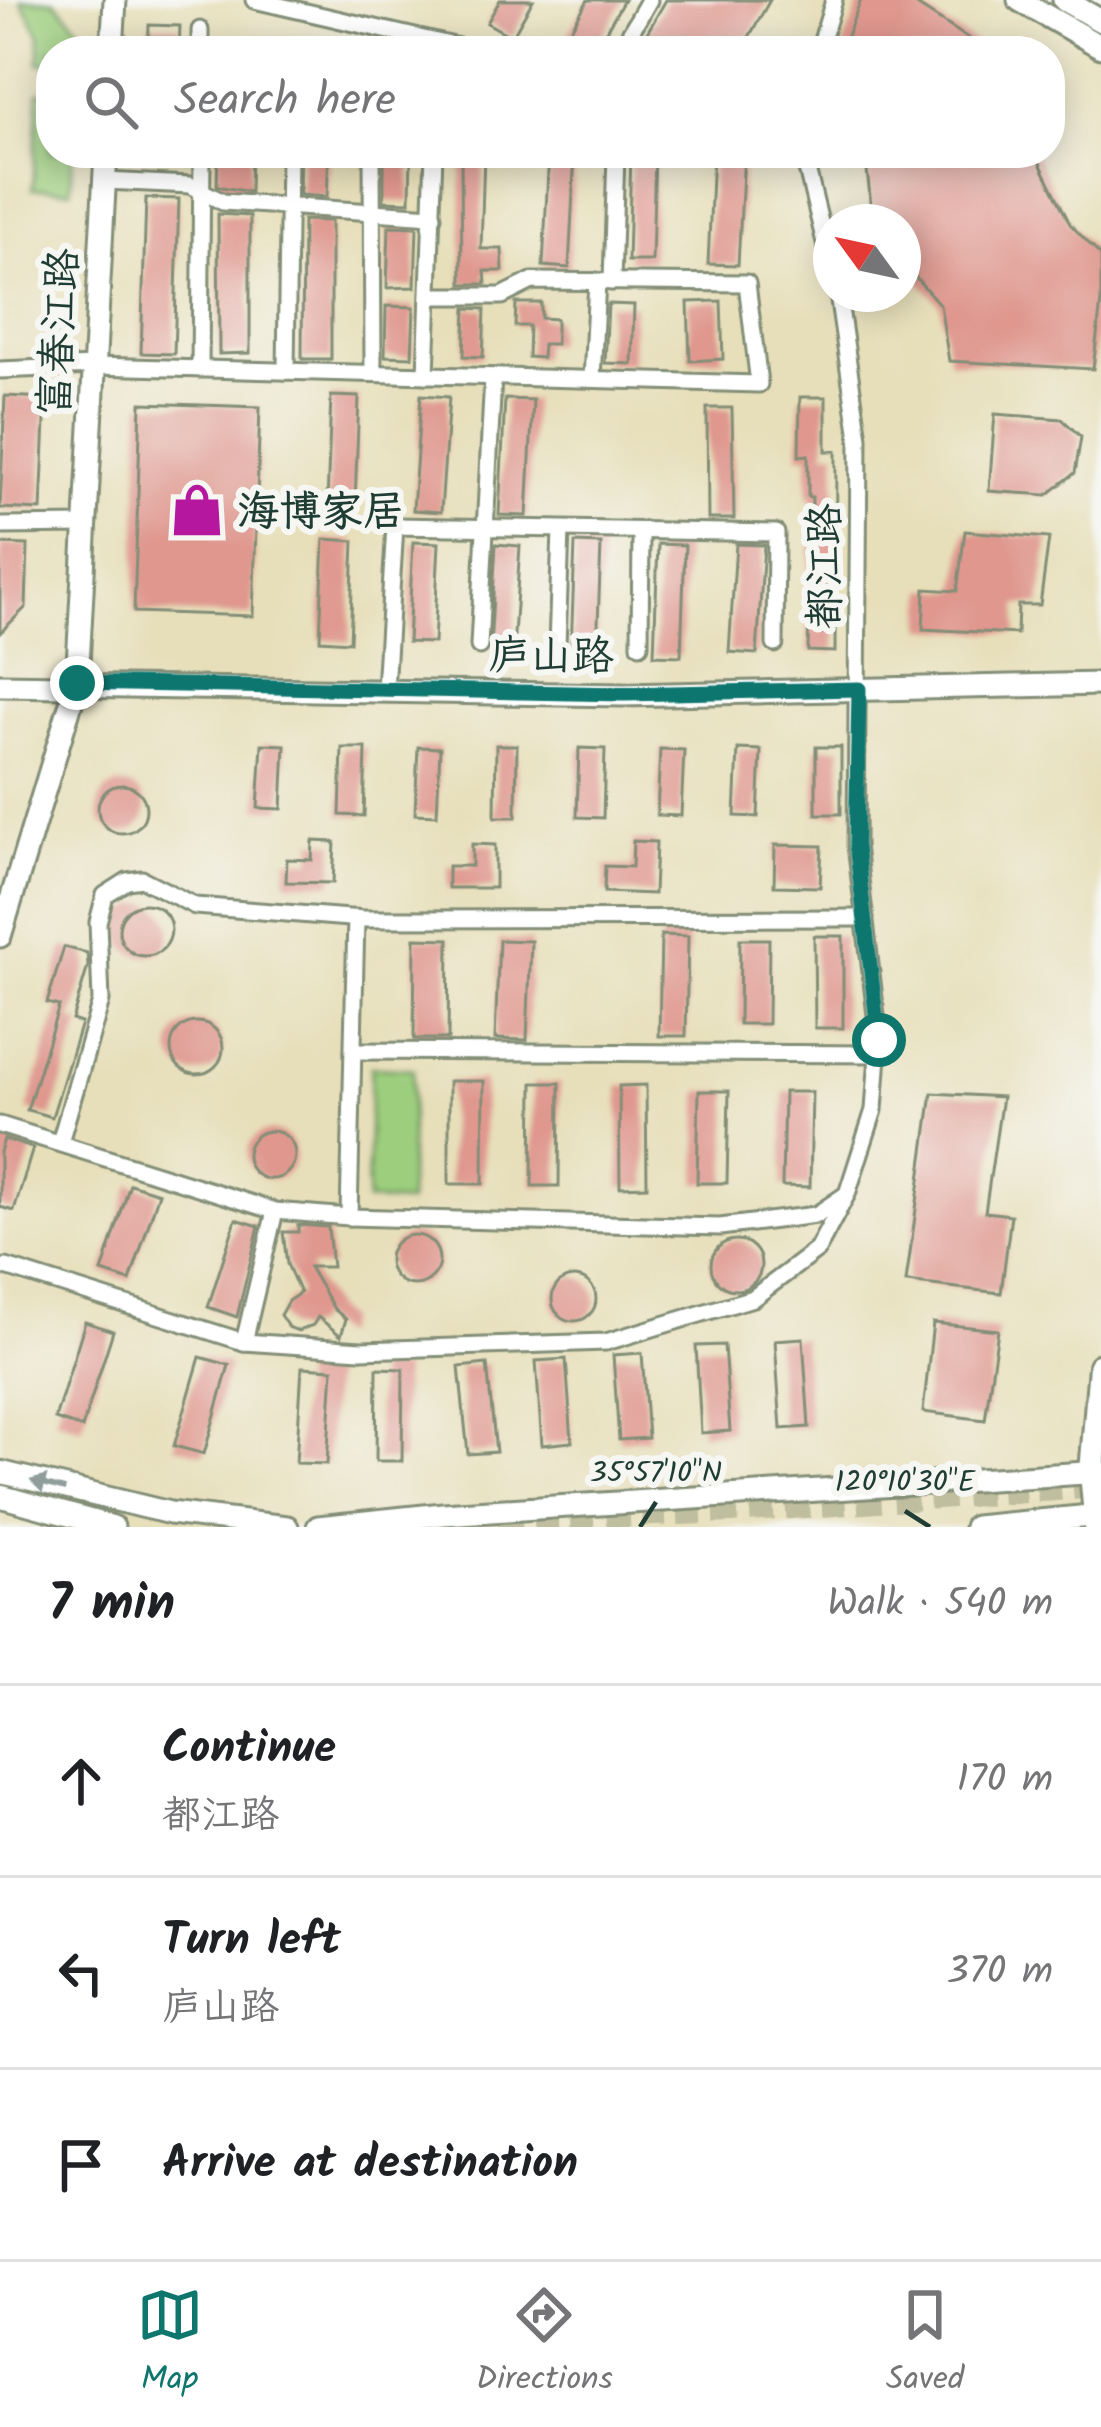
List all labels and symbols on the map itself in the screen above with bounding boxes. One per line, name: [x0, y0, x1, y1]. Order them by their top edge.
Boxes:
north arrow: [813, 204, 921, 312]
street label: 富春江路: [23, 247, 98, 418]
place label: 海博家居: [237, 480, 405, 547]
shop icon: 海博家居: [168, 481, 226, 539]
street label: 都江路: [793, 503, 860, 629]
street label: 庐山路: [487, 623, 615, 692]
route end: [50, 656, 104, 710]
route start: [852, 1013, 906, 1067]
text: 35°57'10"N: [590, 1450, 722, 1498]
text: 120°10'30"E: [835, 1459, 977, 1507]
one-way arrow: [29, 1475, 66, 1494]

